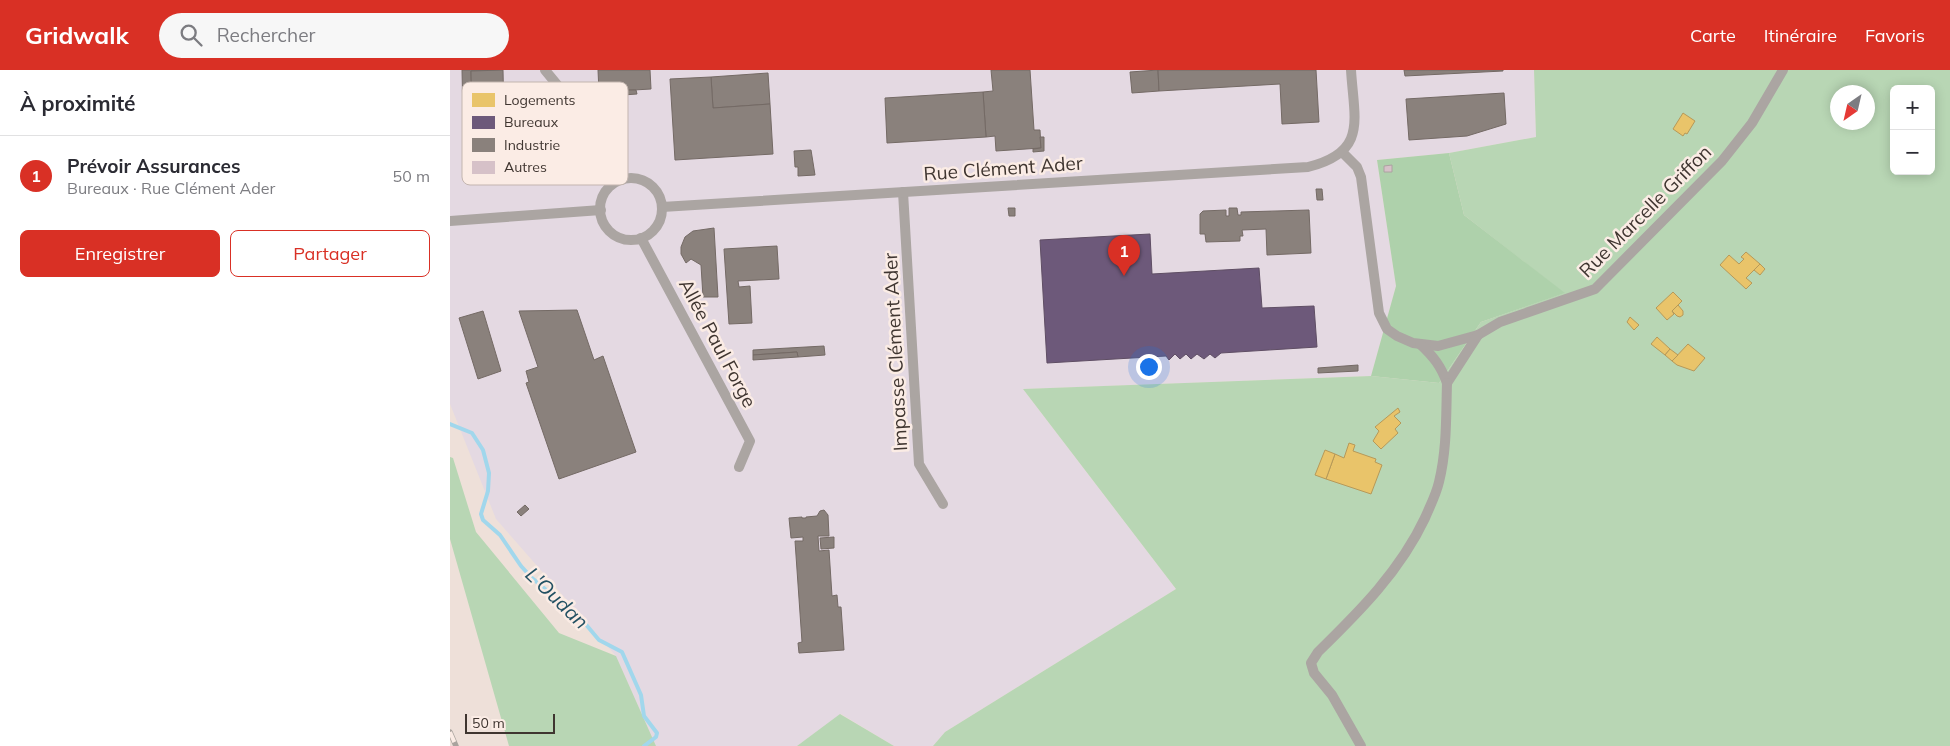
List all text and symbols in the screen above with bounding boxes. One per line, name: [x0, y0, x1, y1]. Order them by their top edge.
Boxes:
search box: [159, 13, 509, 58]
text: Gridwalk: [25, 20, 129, 50]
icon: search: [177, 21, 205, 49]
text: Rechercher: [217, 23, 315, 47]
text: Carte: [1690, 24, 1736, 47]
text: Itinéraire: [1764, 24, 1837, 47]
text: Favoris: [1865, 24, 1925, 47]
legend: [462, 82, 628, 185]
north arrow: [1830, 85, 1875, 130]
map controls: [1890, 85, 1935, 175]
button: +: [1890, 85, 1935, 130]
text: À proximité: [20, 90, 136, 116]
text: Logements: [504, 91, 576, 109]
text: Bureaux: [504, 113, 559, 131]
button: −: [1890, 130, 1935, 175]
text: Industrie: [504, 136, 560, 154]
street label: Rue Marcelle Griffon: [1574, 140, 1716, 282]
street label: Rue Clément Ader: [923, 150, 1084, 186]
text: Prévoir Assurances: [67, 154, 240, 178]
text: Autres: [504, 158, 547, 176]
text: 1: [31, 166, 41, 186]
text: 50 m: [393, 166, 430, 186]
text: Bureaux · Rue Clément Ader: [67, 178, 275, 198]
button: Enregistrer: [20, 230, 220, 277]
button: Partager: [230, 230, 430, 277]
pin: 1: [1108, 235, 1140, 276]
street label: Impasse Clément Ader: [878, 252, 912, 452]
street label: Allée Paul Forge: [674, 275, 762, 411]
your location: [1136, 354, 1162, 380]
water label: L'Oudan: [521, 562, 594, 634]
scale bar: [465, 711, 555, 734]
text: 50 m: [472, 714, 505, 732]

